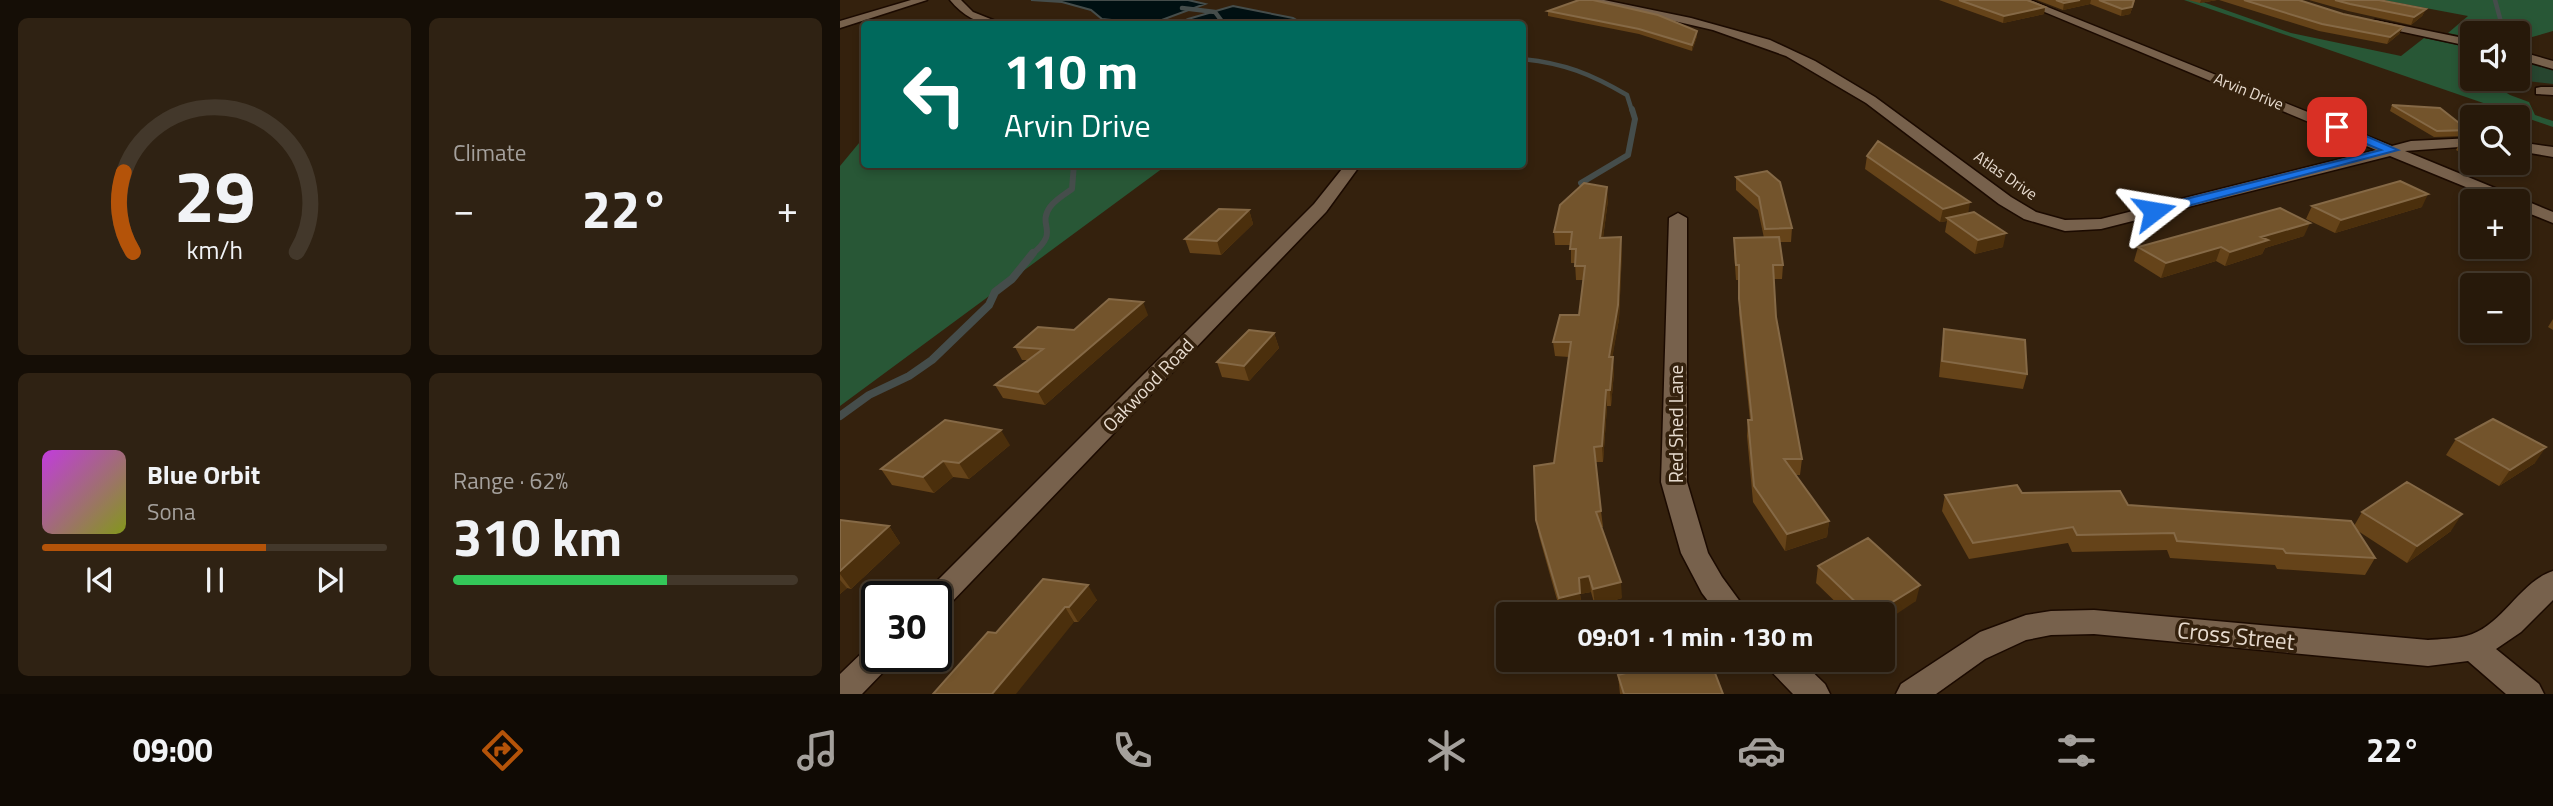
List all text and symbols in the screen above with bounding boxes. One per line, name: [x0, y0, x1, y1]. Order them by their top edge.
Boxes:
map controls: [2460, 21, 2530, 343]
button: sound: [2460, 21, 2530, 91]
text: 110 m: [1004, 33, 1138, 108]
icon: left: [889, 49, 980, 140]
street label: Arvin Drive: [2210, 66, 2288, 116]
pin: [2307, 97, 2367, 157]
text: Arvin Drive: [1004, 101, 1151, 149]
button: search: [2460, 105, 2530, 175]
icon: arrive: [2318, 108, 2356, 146]
text: Climate: [453, 135, 526, 170]
text: 29: [174, 141, 255, 251]
street label: Atlas Drive: [1969, 144, 2043, 206]
text: 22°: [582, 169, 669, 248]
position arrow: [2117, 174, 2191, 248]
text: −: [453, 180, 474, 238]
text: +: [777, 180, 798, 238]
button: +: [2460, 189, 2530, 259]
text: km/h: [186, 231, 243, 269]
button: −: [2460, 273, 2530, 343]
street label: Oakwood Road: [1095, 331, 1200, 438]
street label: Red Shed Lane: [1661, 365, 1690, 483]
text: Blue Orbit: [147, 455, 260, 494]
text: Range · 62%: [453, 463, 568, 498]
text: Sona: [147, 494, 195, 529]
text: 310 km: [453, 497, 622, 576]
icon: previous: [81, 561, 119, 599]
icon: pause: [196, 561, 234, 599]
icon: next: [311, 561, 349, 599]
speed limit sign: 30: [861, 581, 952, 672]
street label: Cross Street: [2176, 612, 2297, 659]
text: 09:01 · 1 min · 130 m: [1578, 617, 1813, 656]
text: 09:00: [133, 726, 213, 774]
icon: directions: [478, 726, 527, 775]
icon: music: [793, 726, 842, 775]
icon: phone: [1108, 726, 1157, 775]
icon: climate: [1422, 726, 1471, 775]
icon: car: [1737, 726, 1786, 775]
icon: filters: [2052, 726, 2101, 775]
text: 22°: [2366, 726, 2420, 774]

